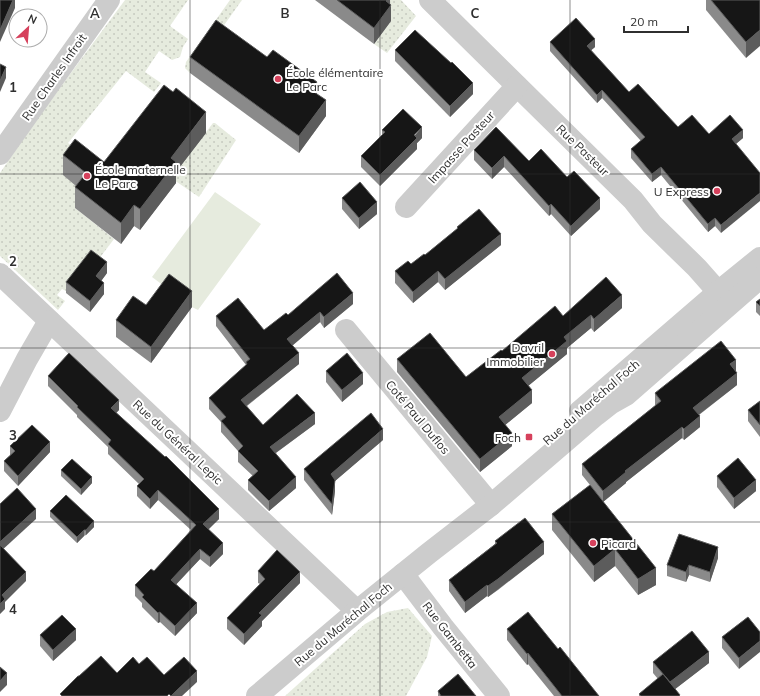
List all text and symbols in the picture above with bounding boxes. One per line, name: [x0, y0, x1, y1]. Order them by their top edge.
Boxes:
text: A: [90, 5, 100, 21]
text: B: [281, 5, 290, 21]
text: C: [471, 5, 480, 21]
north arrow: [8, 8, 48, 48]
scale bar: [624, 8, 688, 34]
text: N: [26, 11, 39, 27]
text: 20 m: [630, 14, 658, 29]
street label: Rue Charles Infroit: [18, 31, 90, 123]
place label: École élémentaire Le Parc: [286, 65, 383, 94]
marker: École élémentaire Le Parc: [273, 74, 283, 84]
text: 1: [9, 79, 17, 95]
street label: Impasse Pasteur: [425, 107, 498, 186]
street label: Rue Pasteur: [554, 121, 613, 179]
place label: École maternelle Le Parc: [95, 162, 186, 191]
marker: École maternelle Le Parc: [82, 171, 92, 181]
place label: U Express: [654, 184, 709, 199]
marker: U Express: [712, 186, 722, 196]
text: 2: [9, 253, 17, 269]
place label: Davril Immobilier: [486, 340, 545, 369]
marker: Davril Immobilier: [547, 349, 557, 359]
street label: Rue du Maréchal Foch: [540, 356, 642, 448]
street label: Coté Paul Duflos: [383, 377, 453, 457]
street label: Rue du Général Lepic: [130, 396, 226, 488]
text: 3: [9, 427, 17, 443]
place label: Foch: [495, 430, 521, 445]
marker: Foch: [524, 432, 534, 442]
place label: Picard: [601, 536, 636, 551]
marker: Picard: [588, 538, 598, 548]
street label: Rue du Maréchal Foch: [291, 579, 395, 669]
street label: Rue Gambetta: [419, 599, 481, 671]
text: 4: [9, 601, 17, 617]

